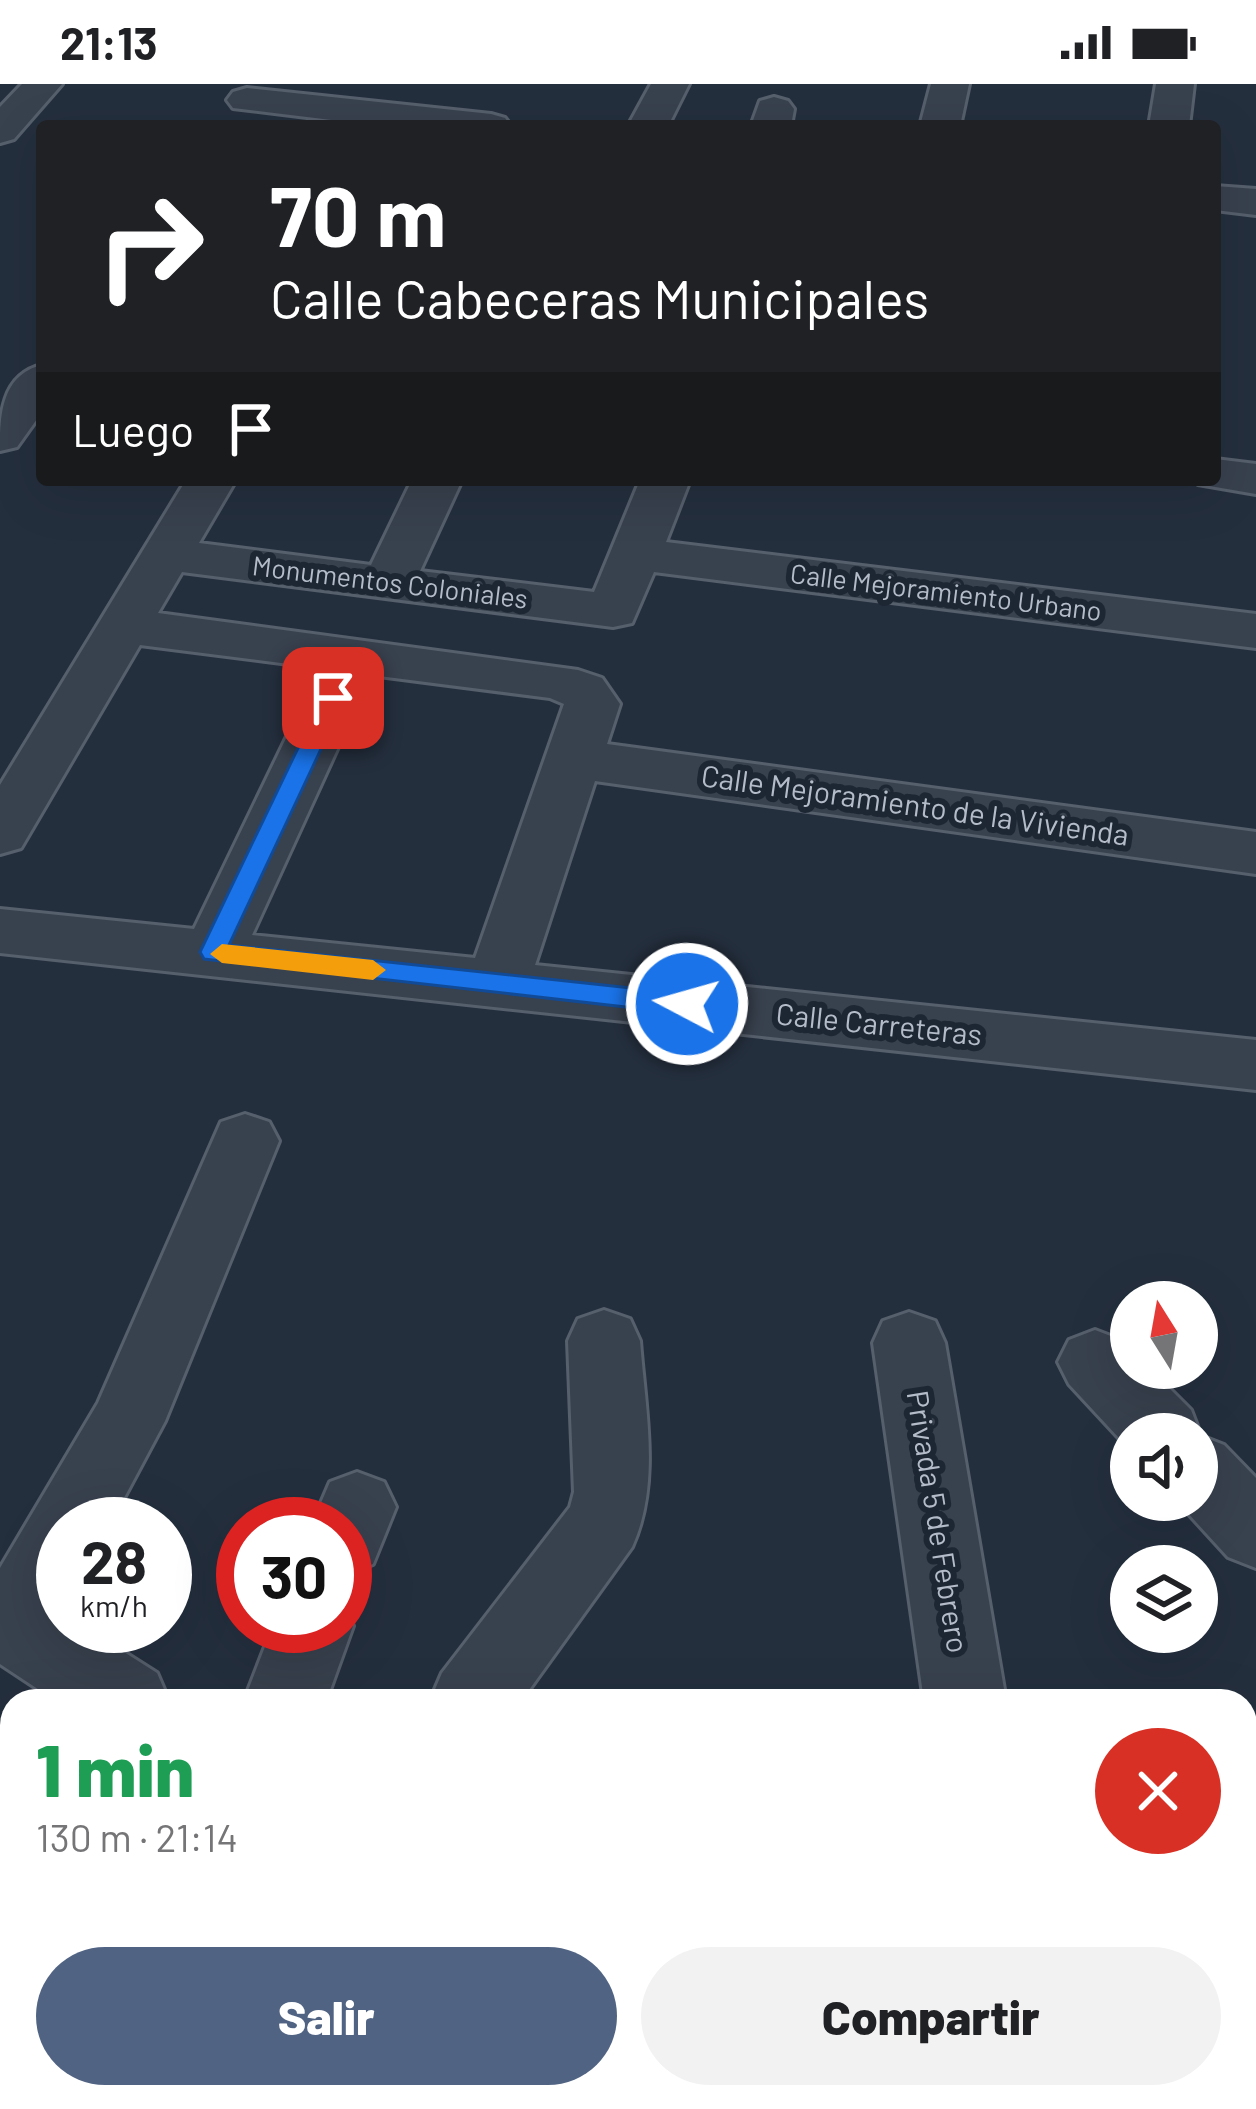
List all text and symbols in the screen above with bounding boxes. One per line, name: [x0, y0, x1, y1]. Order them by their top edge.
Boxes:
text: 21:13: [60, 15, 157, 69]
text: 70 m: [270, 163, 446, 264]
icon: right: [72, 168, 228, 324]
text: Calle Cabeceras Municipales: [270, 265, 929, 330]
icon: arrive: [218, 396, 284, 462]
text: Luego: [72, 402, 194, 456]
street label: Monumentos Coloniales: [251, 548, 530, 614]
street label: Calle Mejoramiento Urbano: [789, 556, 1104, 626]
pin: [282, 647, 384, 749]
icon: arrive: [300, 665, 366, 731]
street label: Calle Mejoramiento de la Vivienda: [699, 756, 1131, 852]
position arrow: [624, 941, 750, 1067]
street label: Calle Carreteras: [774, 994, 984, 1052]
north arrow: [1110, 1281, 1218, 1389]
map controls: [1110, 1281, 1218, 1653]
street label: Privada 5 de Febrero: [900, 1388, 977, 1655]
button: sound: [1110, 1413, 1218, 1521]
speed limit sign: 30: [216, 1497, 372, 1653]
text: 28: [81, 1524, 147, 1596]
button: layers: [1110, 1545, 1218, 1653]
text: km/h: [80, 1587, 148, 1623]
text: 1 min: [36, 1725, 194, 1811]
button: close: [1095, 1728, 1221, 1854]
text: 130 m · 21:14: [36, 1813, 238, 1860]
button: Salir: [36, 1947, 617, 2085]
button: Compartir: [641, 1947, 1221, 2085]

